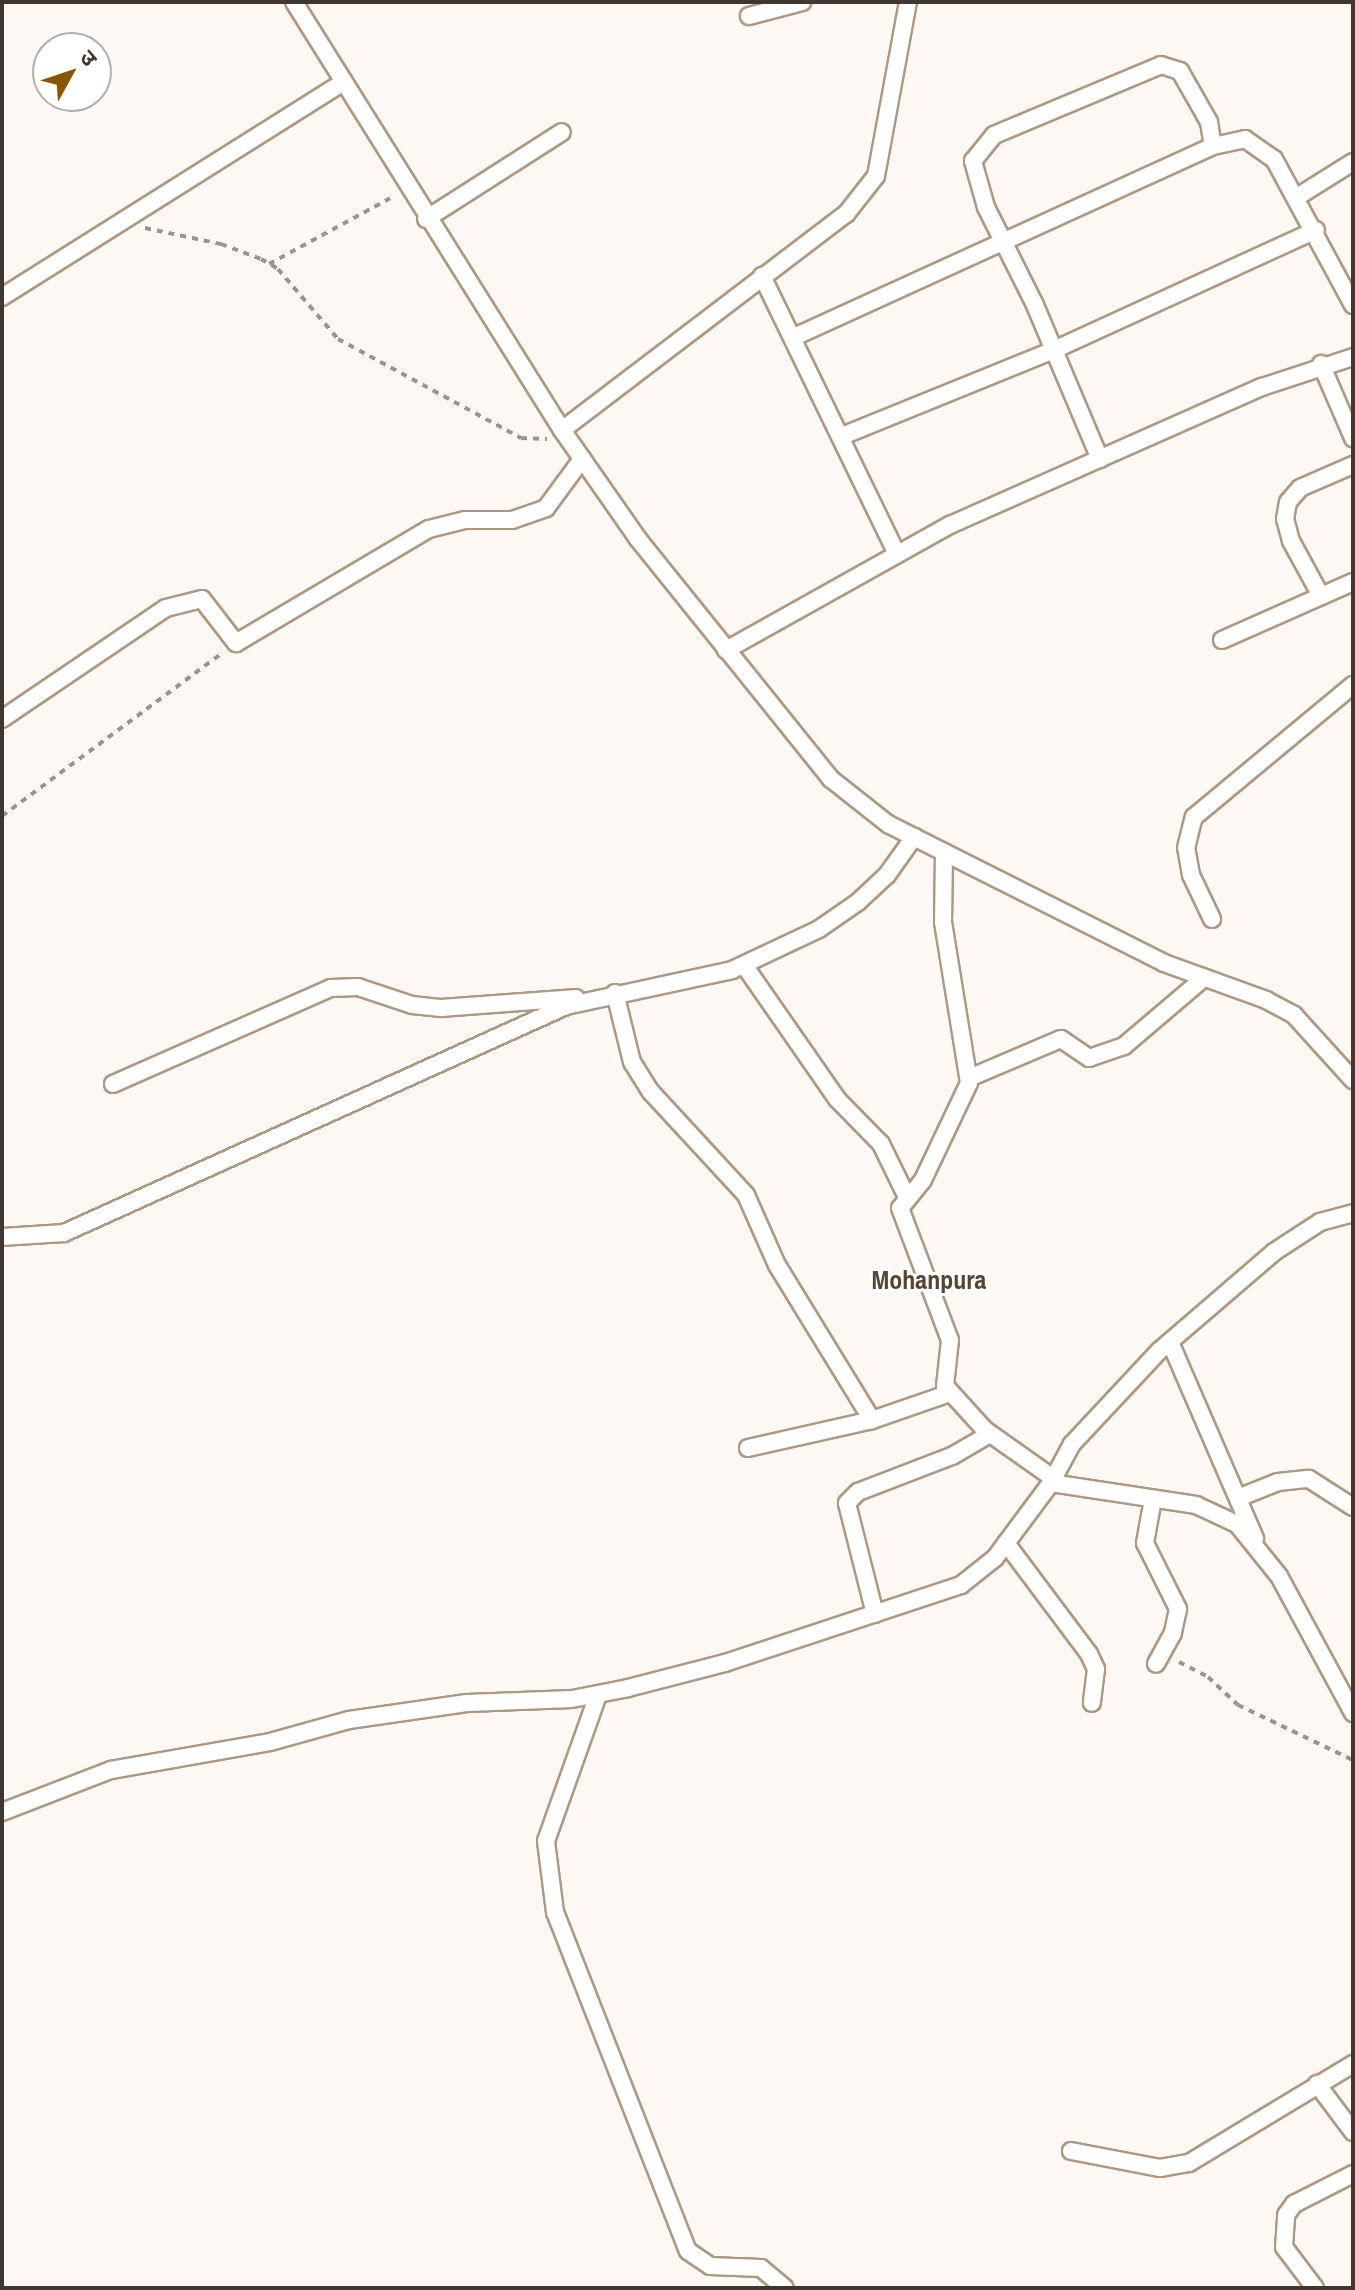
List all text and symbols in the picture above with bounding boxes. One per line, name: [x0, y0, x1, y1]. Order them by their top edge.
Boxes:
north arrow: [32, 32, 112, 112]
text: उ: [73, 43, 104, 72]
district label: Mohanpura: [872, 1264, 986, 1296]

